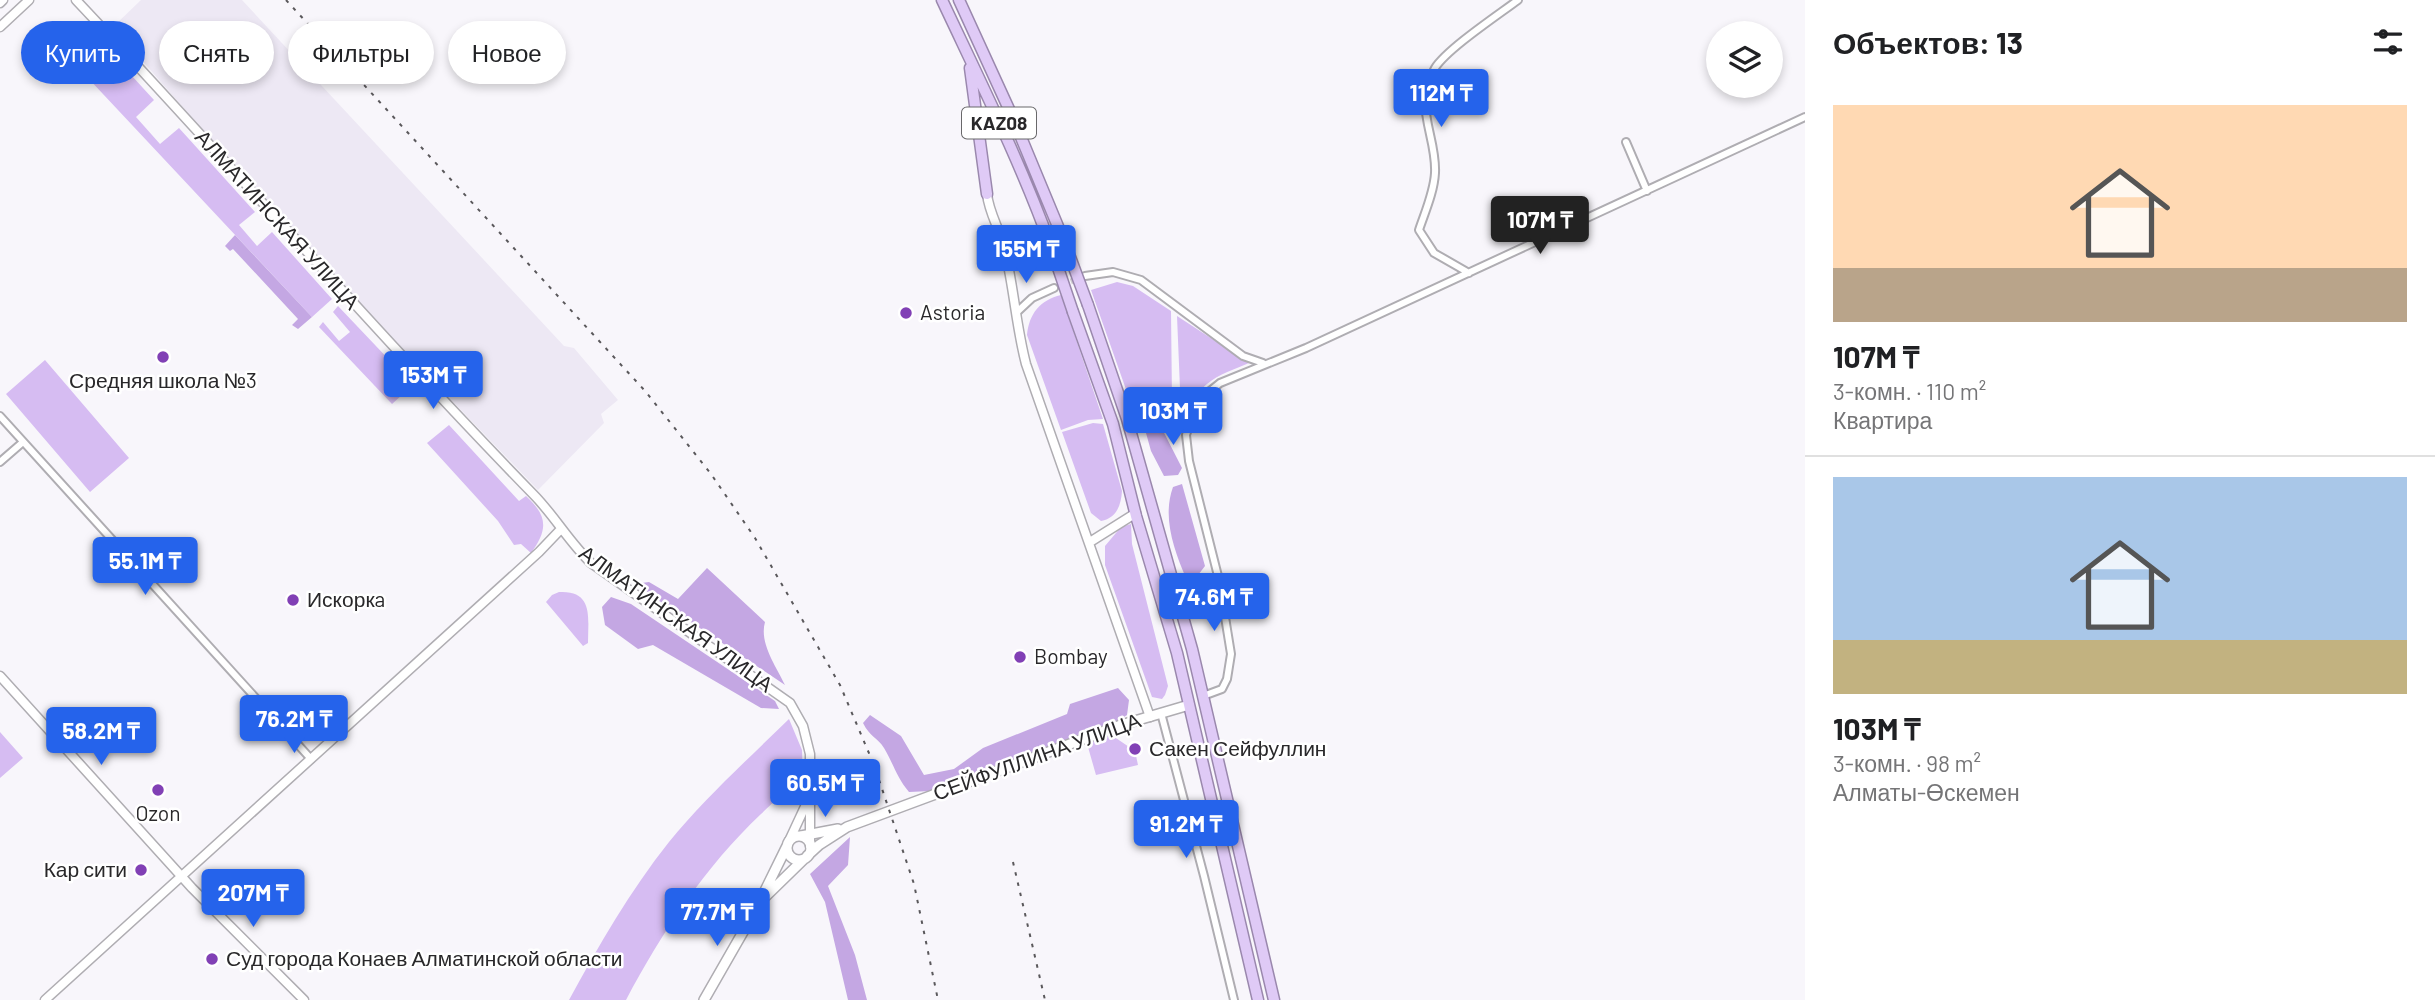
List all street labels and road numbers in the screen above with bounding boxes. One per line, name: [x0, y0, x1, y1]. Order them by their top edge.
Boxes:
road number: KAZ08: [962, 108, 1036, 139]
street label: АЛМАТИНСКАЯ УЛИЦА: [191, 124, 365, 314]
street label: АЛМАТИНСКАЯ УЛИЦА: [575, 539, 778, 696]
street label: СЕЙФУЛЛИНА УЛИЦА: [929, 706, 1144, 805]

